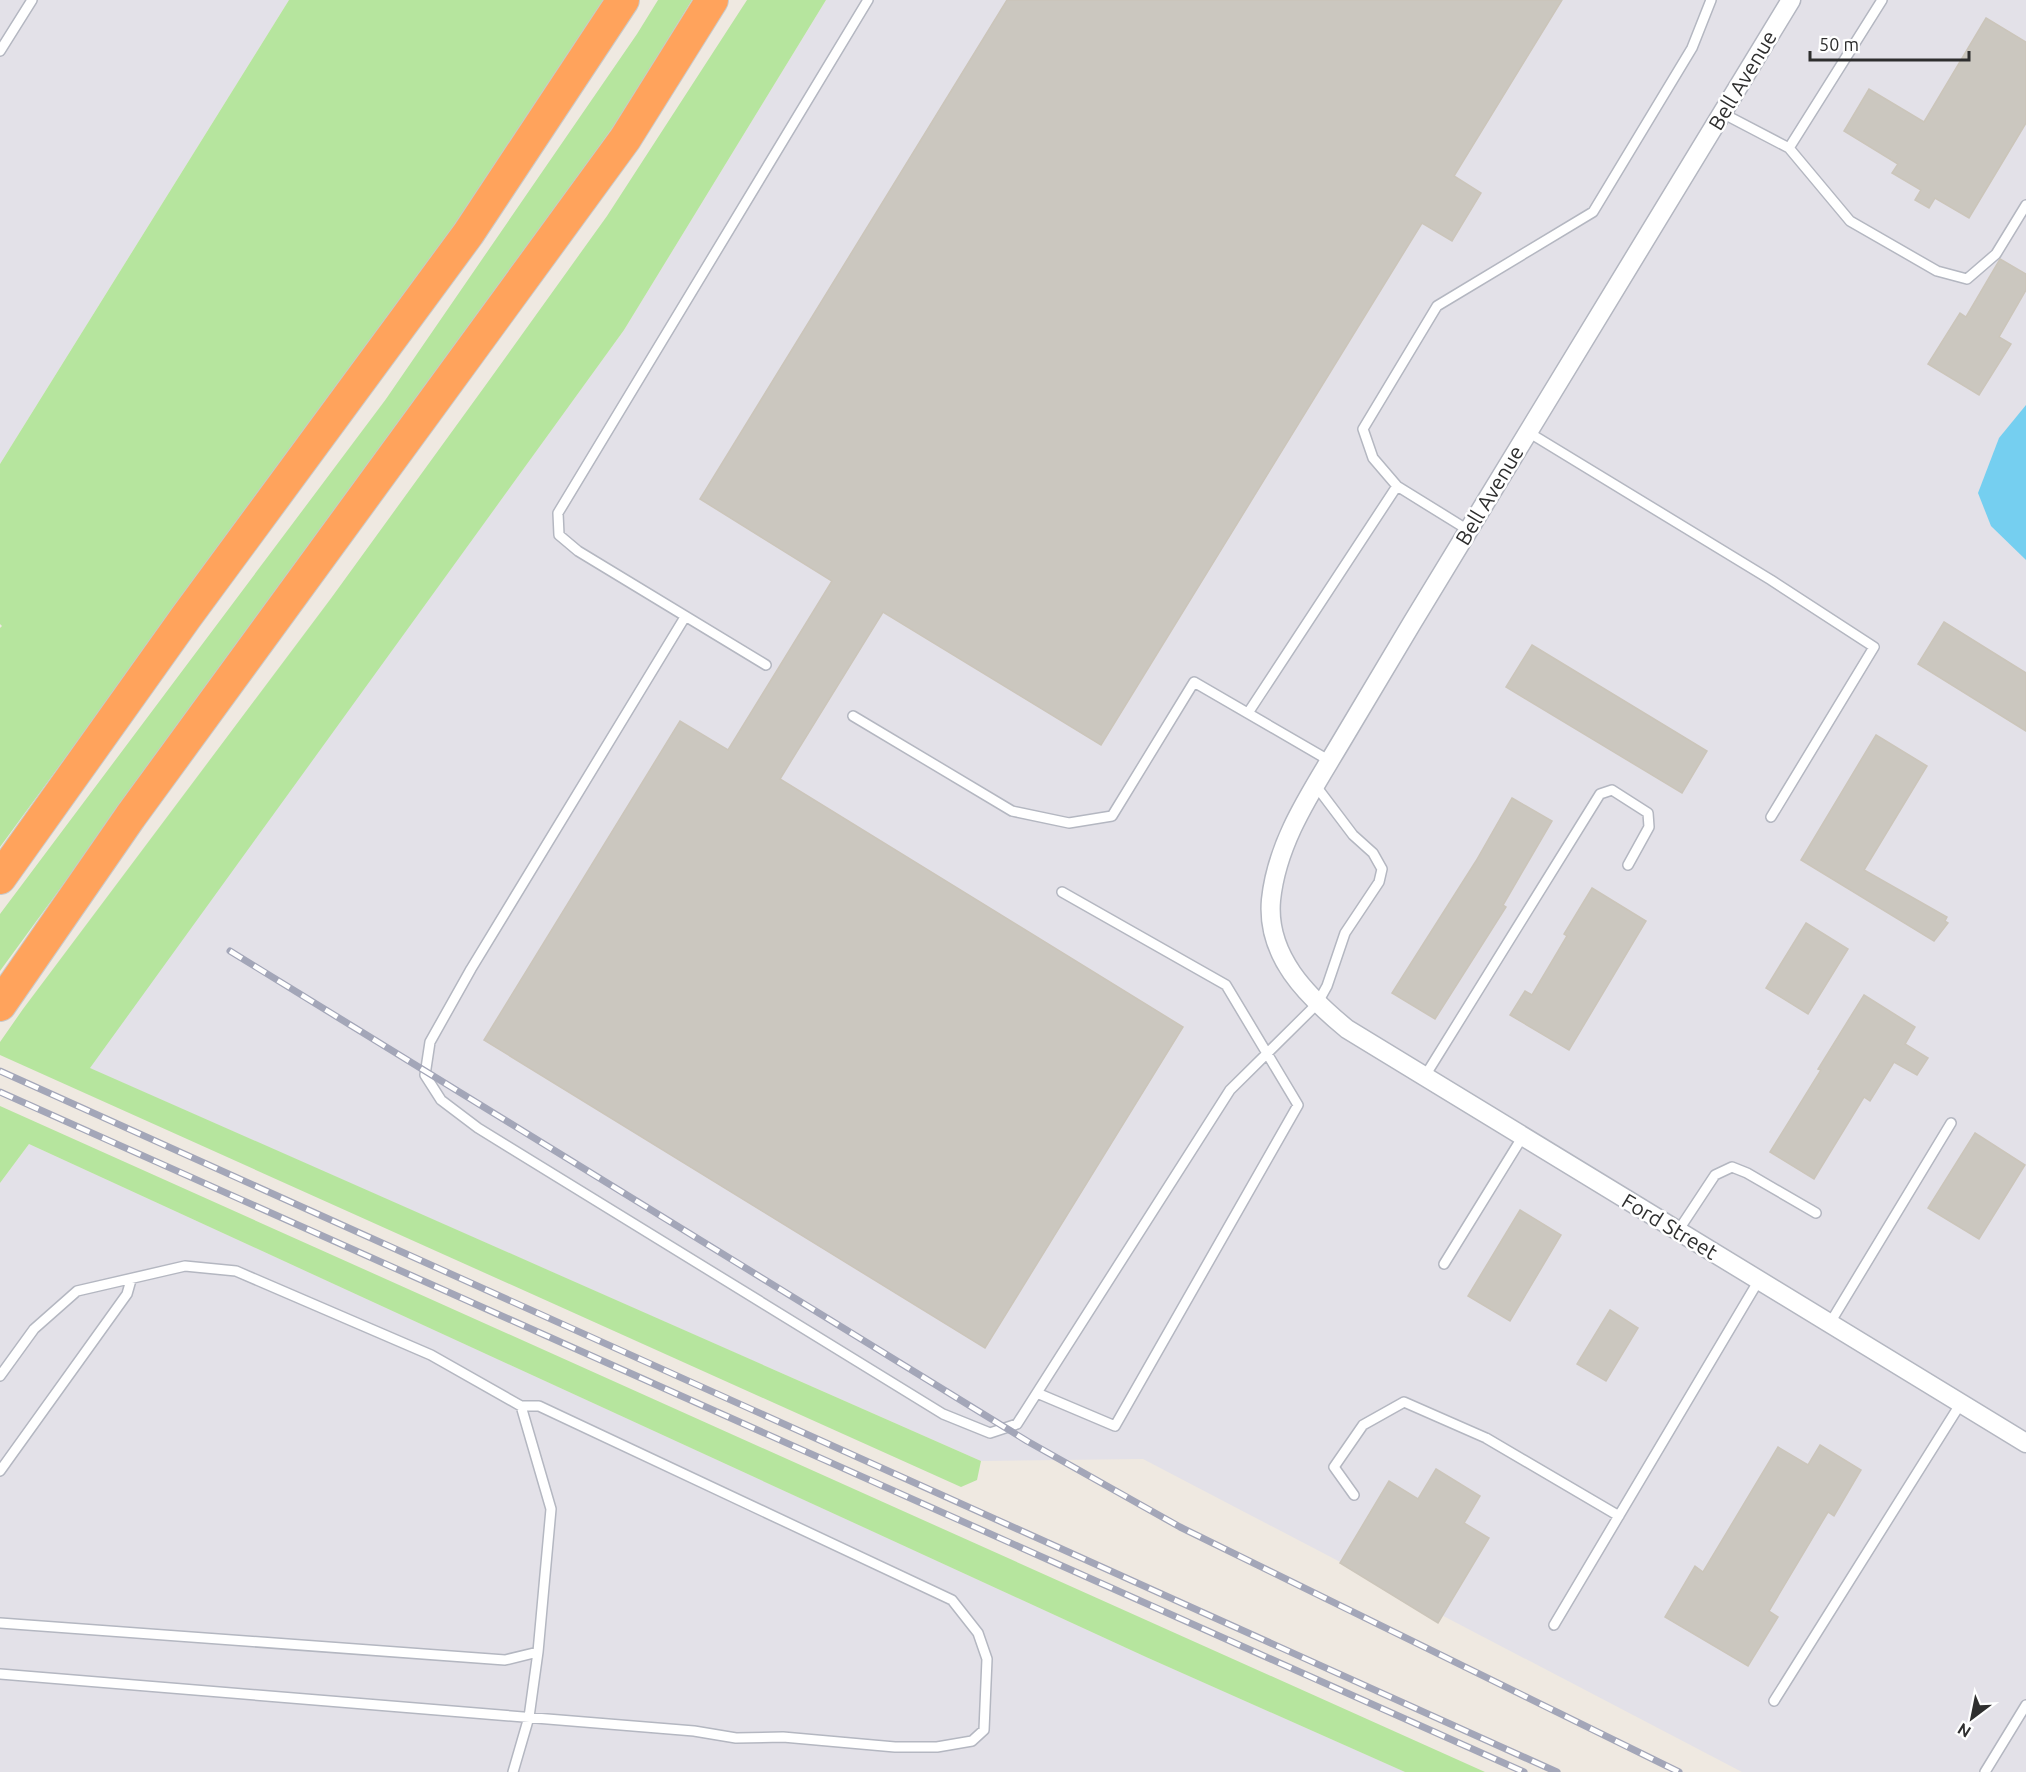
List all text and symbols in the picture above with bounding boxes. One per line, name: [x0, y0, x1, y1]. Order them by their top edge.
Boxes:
scale bar: [1810, 24, 1969, 62]
street label: Bell Avenue: [1703, 26, 1781, 134]
text: 50 m: [1819, 34, 1859, 54]
street label: Bell Avenue: [1450, 441, 1528, 549]
street label: Ford Street: [1618, 1188, 1722, 1264]
north arrow: [1942, 1688, 2002, 1748]
text: N: [1954, 1720, 1974, 1742]

